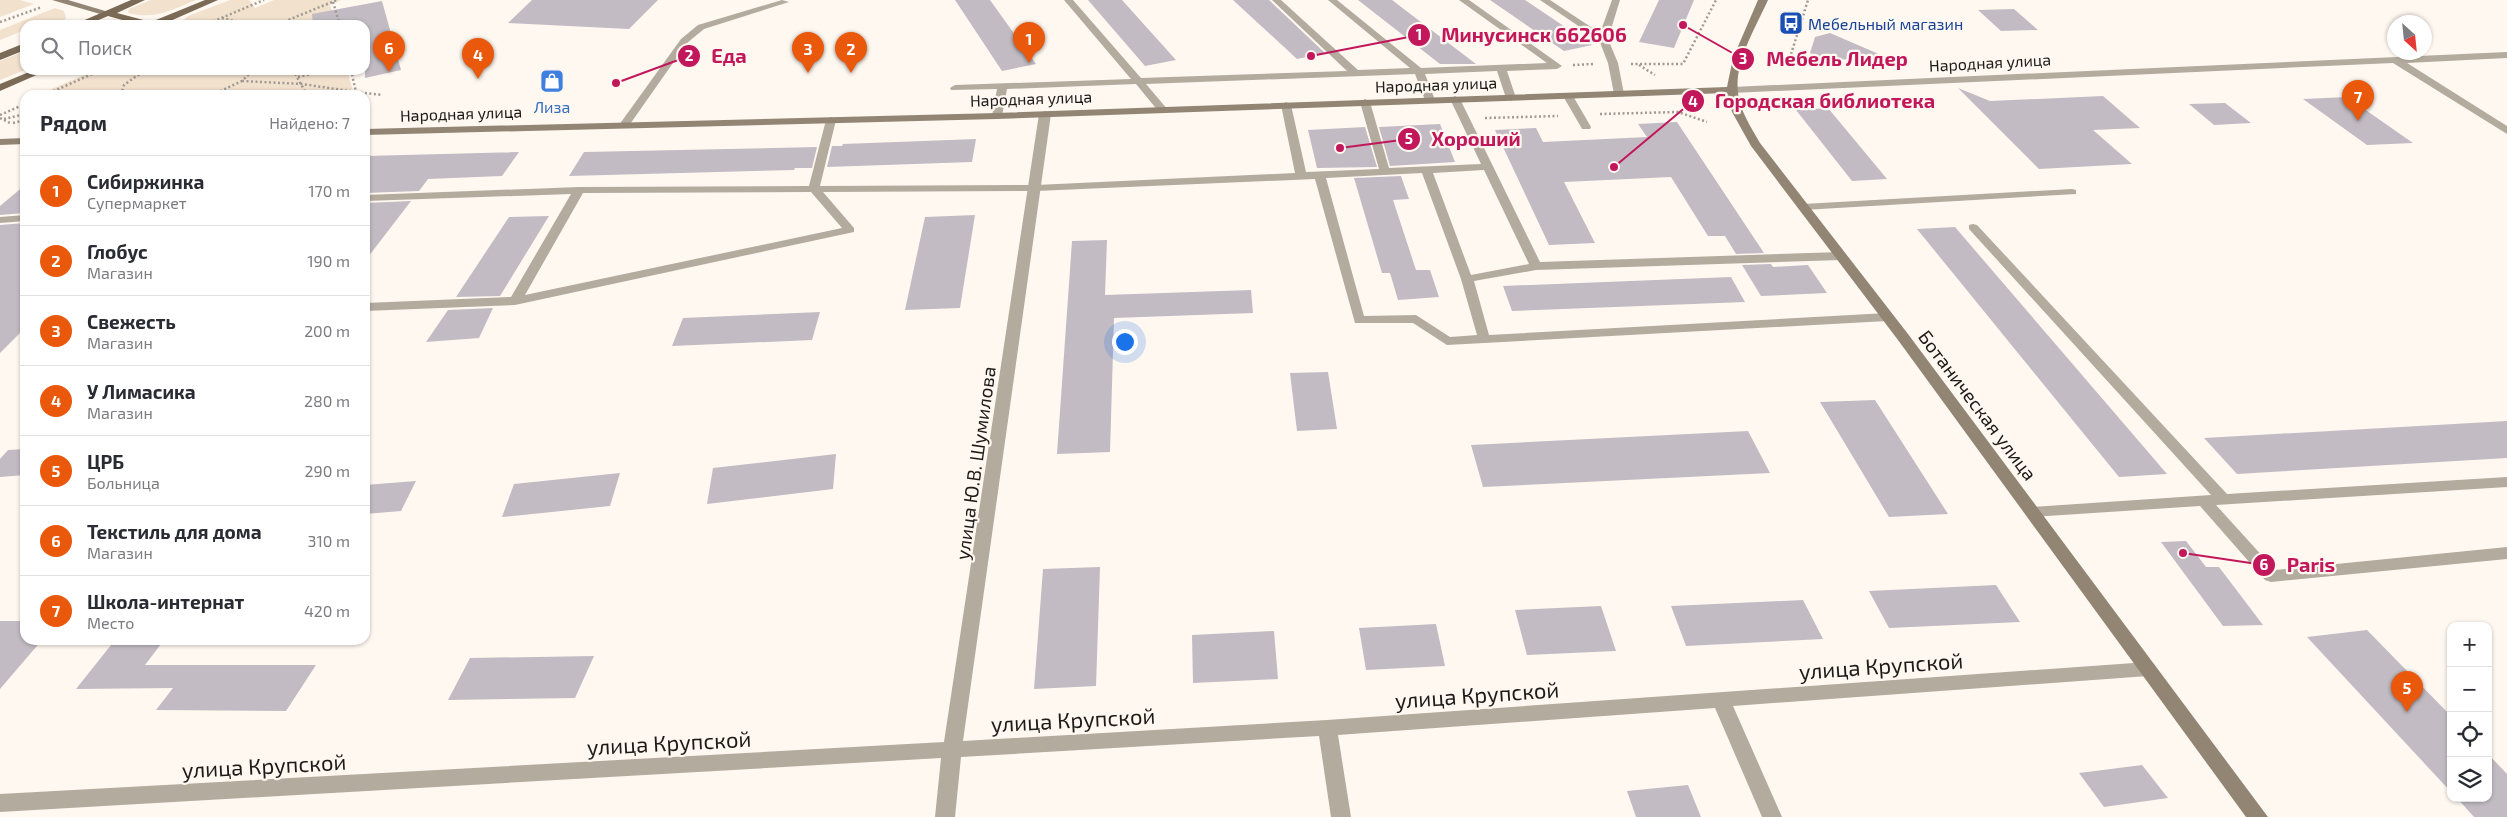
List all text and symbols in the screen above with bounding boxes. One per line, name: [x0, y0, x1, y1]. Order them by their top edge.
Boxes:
bus stop icon: Мебельный магазин: [1778, 10, 1804, 36]
place label: Мебельный магазин: [1808, 14, 1963, 33]
north arrow: [2387, 15, 2432, 60]
callout: Минусинск 662606: [1407, 17, 1637, 52]
search box: [20, 20, 370, 75]
pin: 1: [1013, 22, 1045, 63]
text: Минусинск 662606: [1441, 22, 1627, 46]
text: 1: [1416, 25, 1422, 43]
pin: 6: [373, 31, 405, 72]
pin: 3: [792, 32, 824, 73]
pin: 2: [835, 32, 867, 73]
icon: search: [38, 34, 66, 62]
text: Поиск: [78, 36, 132, 59]
pin: 4: [462, 38, 494, 79]
callout: Еда: [677, 38, 757, 73]
callout: Мебель Лидер: [1731, 41, 1917, 76]
text: Еда: [711, 43, 747, 67]
text: 2: [685, 46, 694, 64]
text: Мебель Лидер: [1766, 46, 1908, 70]
text: 3: [1739, 49, 1747, 67]
street label: Народная улица: [1928, 49, 2052, 76]
shop icon: Лиза: [539, 68, 565, 94]
street label: Народная улица: [1375, 72, 1497, 97]
pin: 7: [2342, 80, 2374, 121]
callout: Городская библиотека: [1680, 84, 1946, 119]
street label: Народная улица: [970, 86, 1092, 111]
text: Городская библиотека: [1715, 88, 1935, 112]
text: 4: [1688, 92, 1698, 110]
place label: Лиза: [534, 97, 570, 116]
street label: Народная улица: [400, 101, 522, 126]
text: Рядом: [40, 110, 107, 135]
text: Найдено: 7: [269, 113, 350, 132]
callout: Хороший: [1397, 121, 1531, 156]
text: Хороший: [1431, 126, 1521, 150]
text: 5: [1405, 129, 1413, 147]
text: Сибиржинка: [87, 170, 204, 193]
text: 1: [53, 181, 59, 200]
text: 170 m: [308, 181, 350, 200]
text: Супермаркет: [87, 193, 186, 212]
text: Глобус: [87, 240, 148, 263]
text: 2: [51, 251, 61, 270]
text: 190 m: [307, 251, 350, 270]
text: Магазин: [87, 263, 153, 282]
text: Свежесть: [87, 310, 176, 333]
text: 3: [51, 321, 61, 340]
text: 200 m: [304, 321, 350, 340]
street label: Ботаническая улица: [1913, 325, 2042, 485]
your location: [1112, 329, 1138, 355]
text: Магазин: [87, 333, 153, 352]
street label: улица Ю.В. Шумилова: [950, 365, 1001, 561]
text: У Лимасика: [87, 380, 196, 403]
text: 4: [51, 391, 61, 410]
text: 280 m: [304, 391, 350, 410]
text: Магазин: [87, 403, 153, 422]
text: ЦРБ: [87, 450, 124, 473]
text: 5: [52, 461, 60, 480]
text: 290 m: [305, 461, 350, 480]
text: Больница: [87, 473, 160, 492]
text: Текстиль для дома: [87, 520, 262, 543]
text: 6: [51, 531, 61, 550]
text: 310 m: [308, 531, 350, 550]
text: Магазин: [87, 543, 153, 562]
callout: Paris: [2251, 547, 2345, 582]
text: Paris: [2287, 552, 2335, 576]
text: 6: [2260, 555, 2269, 573]
text: Школа-интернат: [87, 590, 244, 613]
text: 7: [52, 601, 60, 620]
text: 420 m: [304, 601, 350, 620]
text: Место: [87, 613, 134, 632]
map controls: [2447, 622, 2492, 802]
button: +: [2447, 622, 2492, 667]
street label: улица Крупской: [1798, 646, 1964, 685]
button: −: [2447, 667, 2492, 712]
pin: 5: [2391, 671, 2423, 712]
street label: улица Крупской: [1394, 675, 1560, 714]
street label: улица Крупской: [990, 702, 1156, 737]
button: locate: [2447, 712, 2492, 757]
street label: улица Крупской: [586, 725, 752, 760]
street label: улица Крупской: [181, 748, 347, 783]
button: layers: [2447, 757, 2492, 802]

